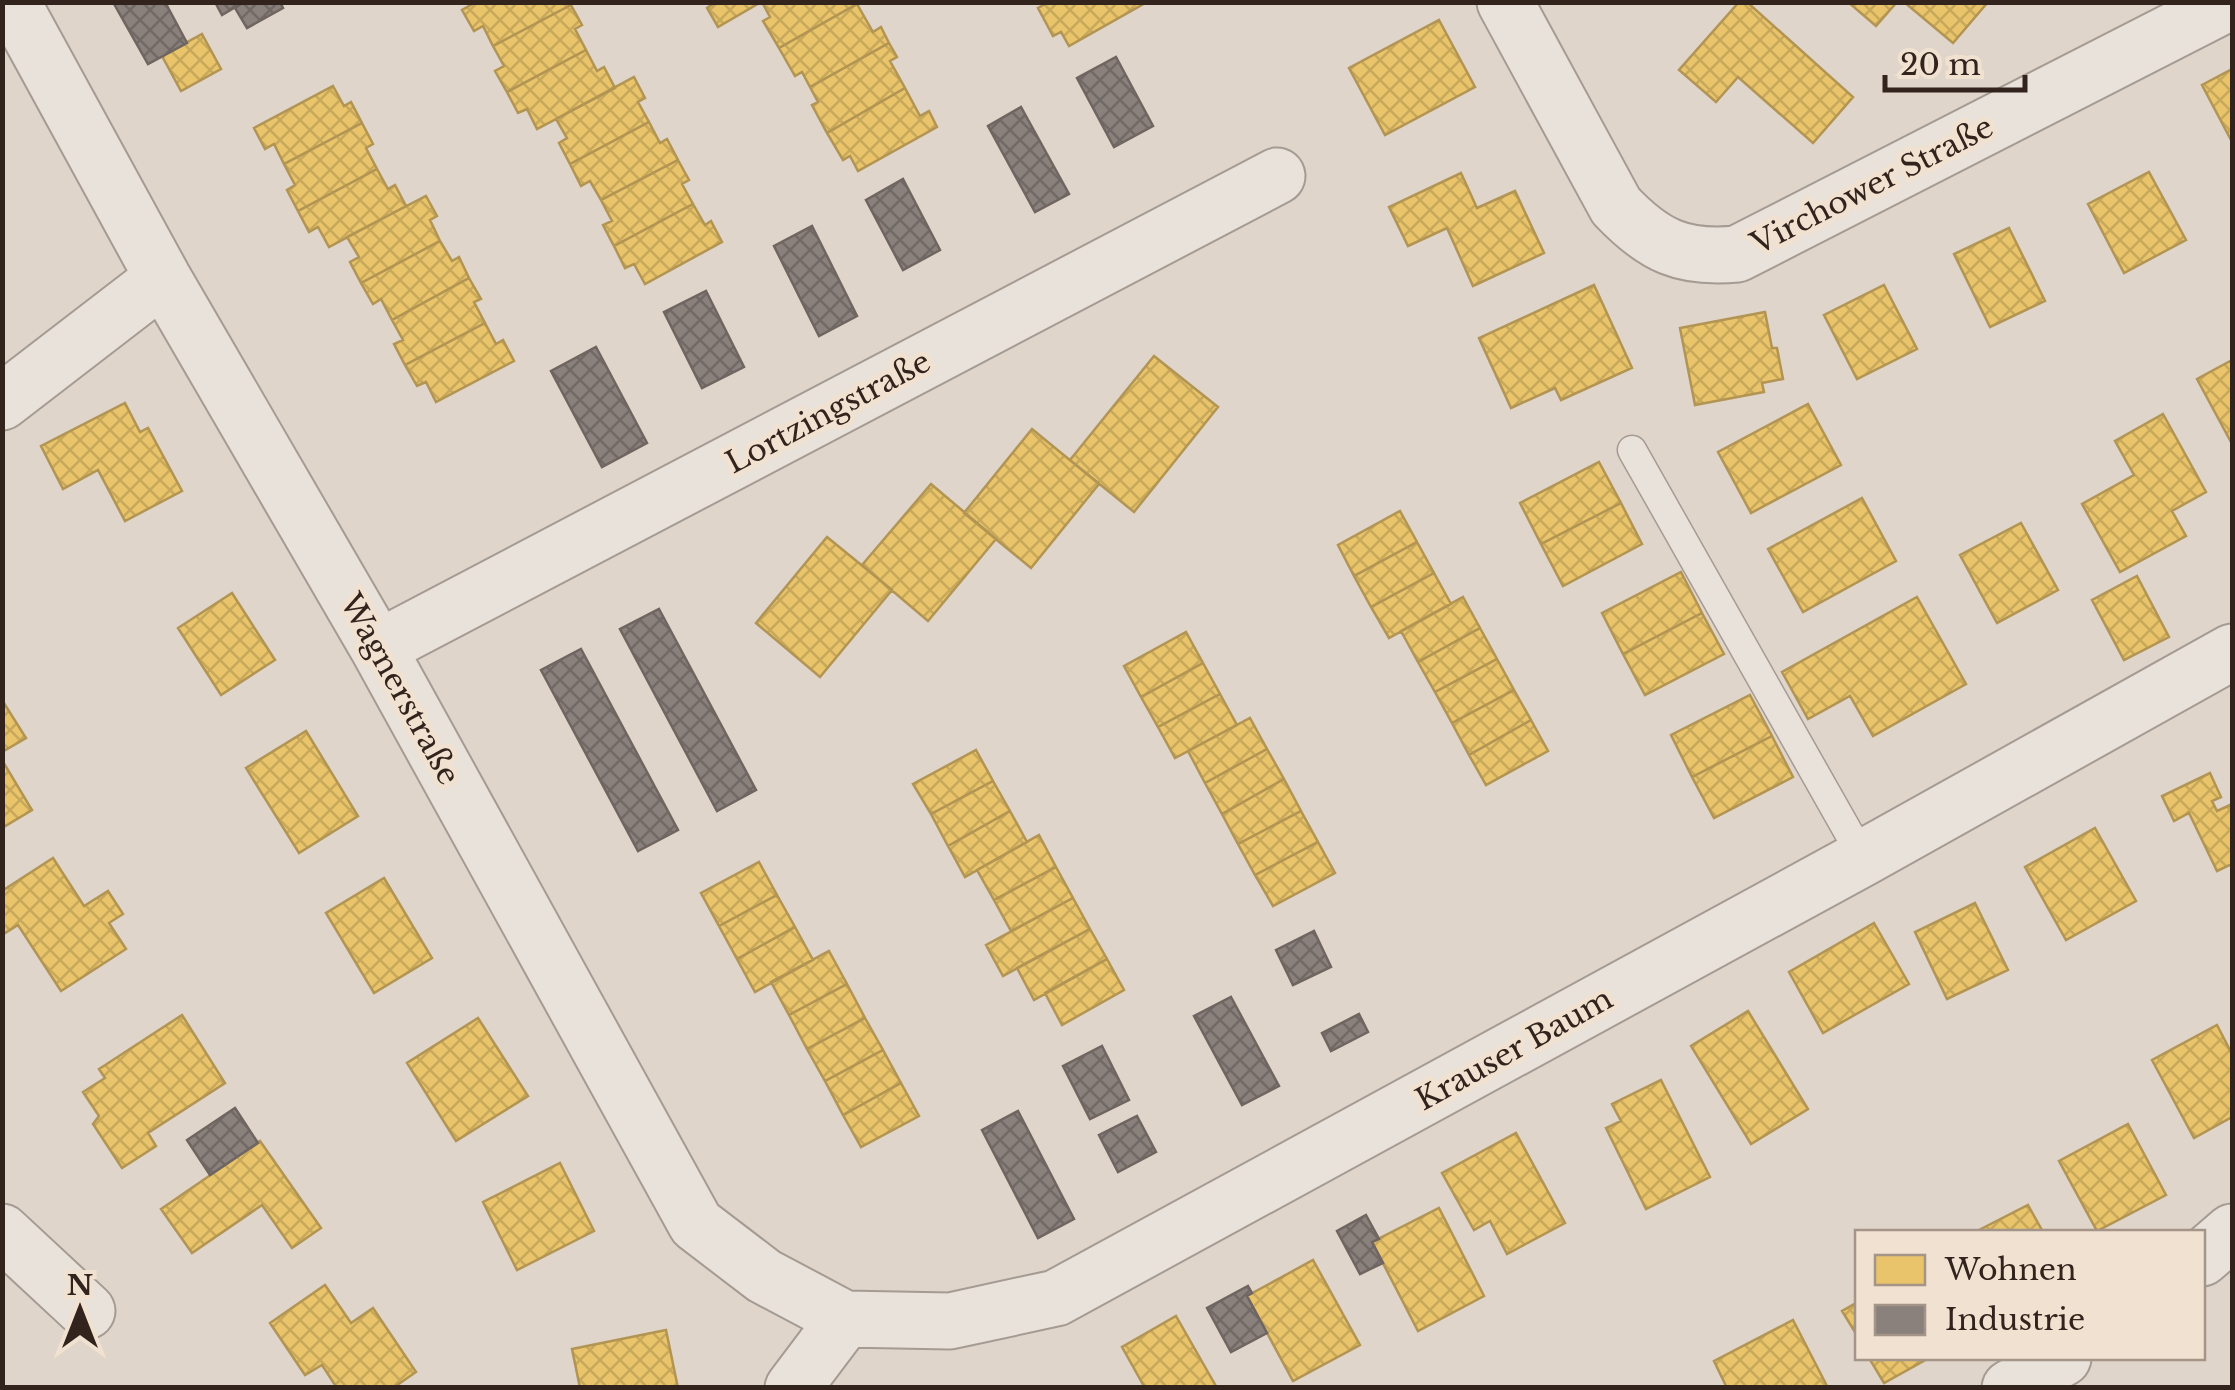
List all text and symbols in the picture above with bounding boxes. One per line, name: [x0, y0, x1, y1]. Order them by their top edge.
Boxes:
scale bar: [1885, 30, 2025, 92]
text: 20 m: [1900, 46, 1981, 83]
street label: Virchower Straße: [1744, 108, 1999, 262]
street label: Lortzingstraße: [719, 343, 937, 481]
street label: Wagnerstraße: [332, 586, 468, 791]
street label: Krauser Baum: [1409, 980, 1619, 1118]
legend: [1855, 1230, 2205, 1360]
text: Wohnen: [1944, 1251, 2077, 1288]
north arrow: [30, 1260, 130, 1360]
text: N: [67, 1268, 93, 1303]
text: Industrie: [1945, 1301, 2085, 1338]

